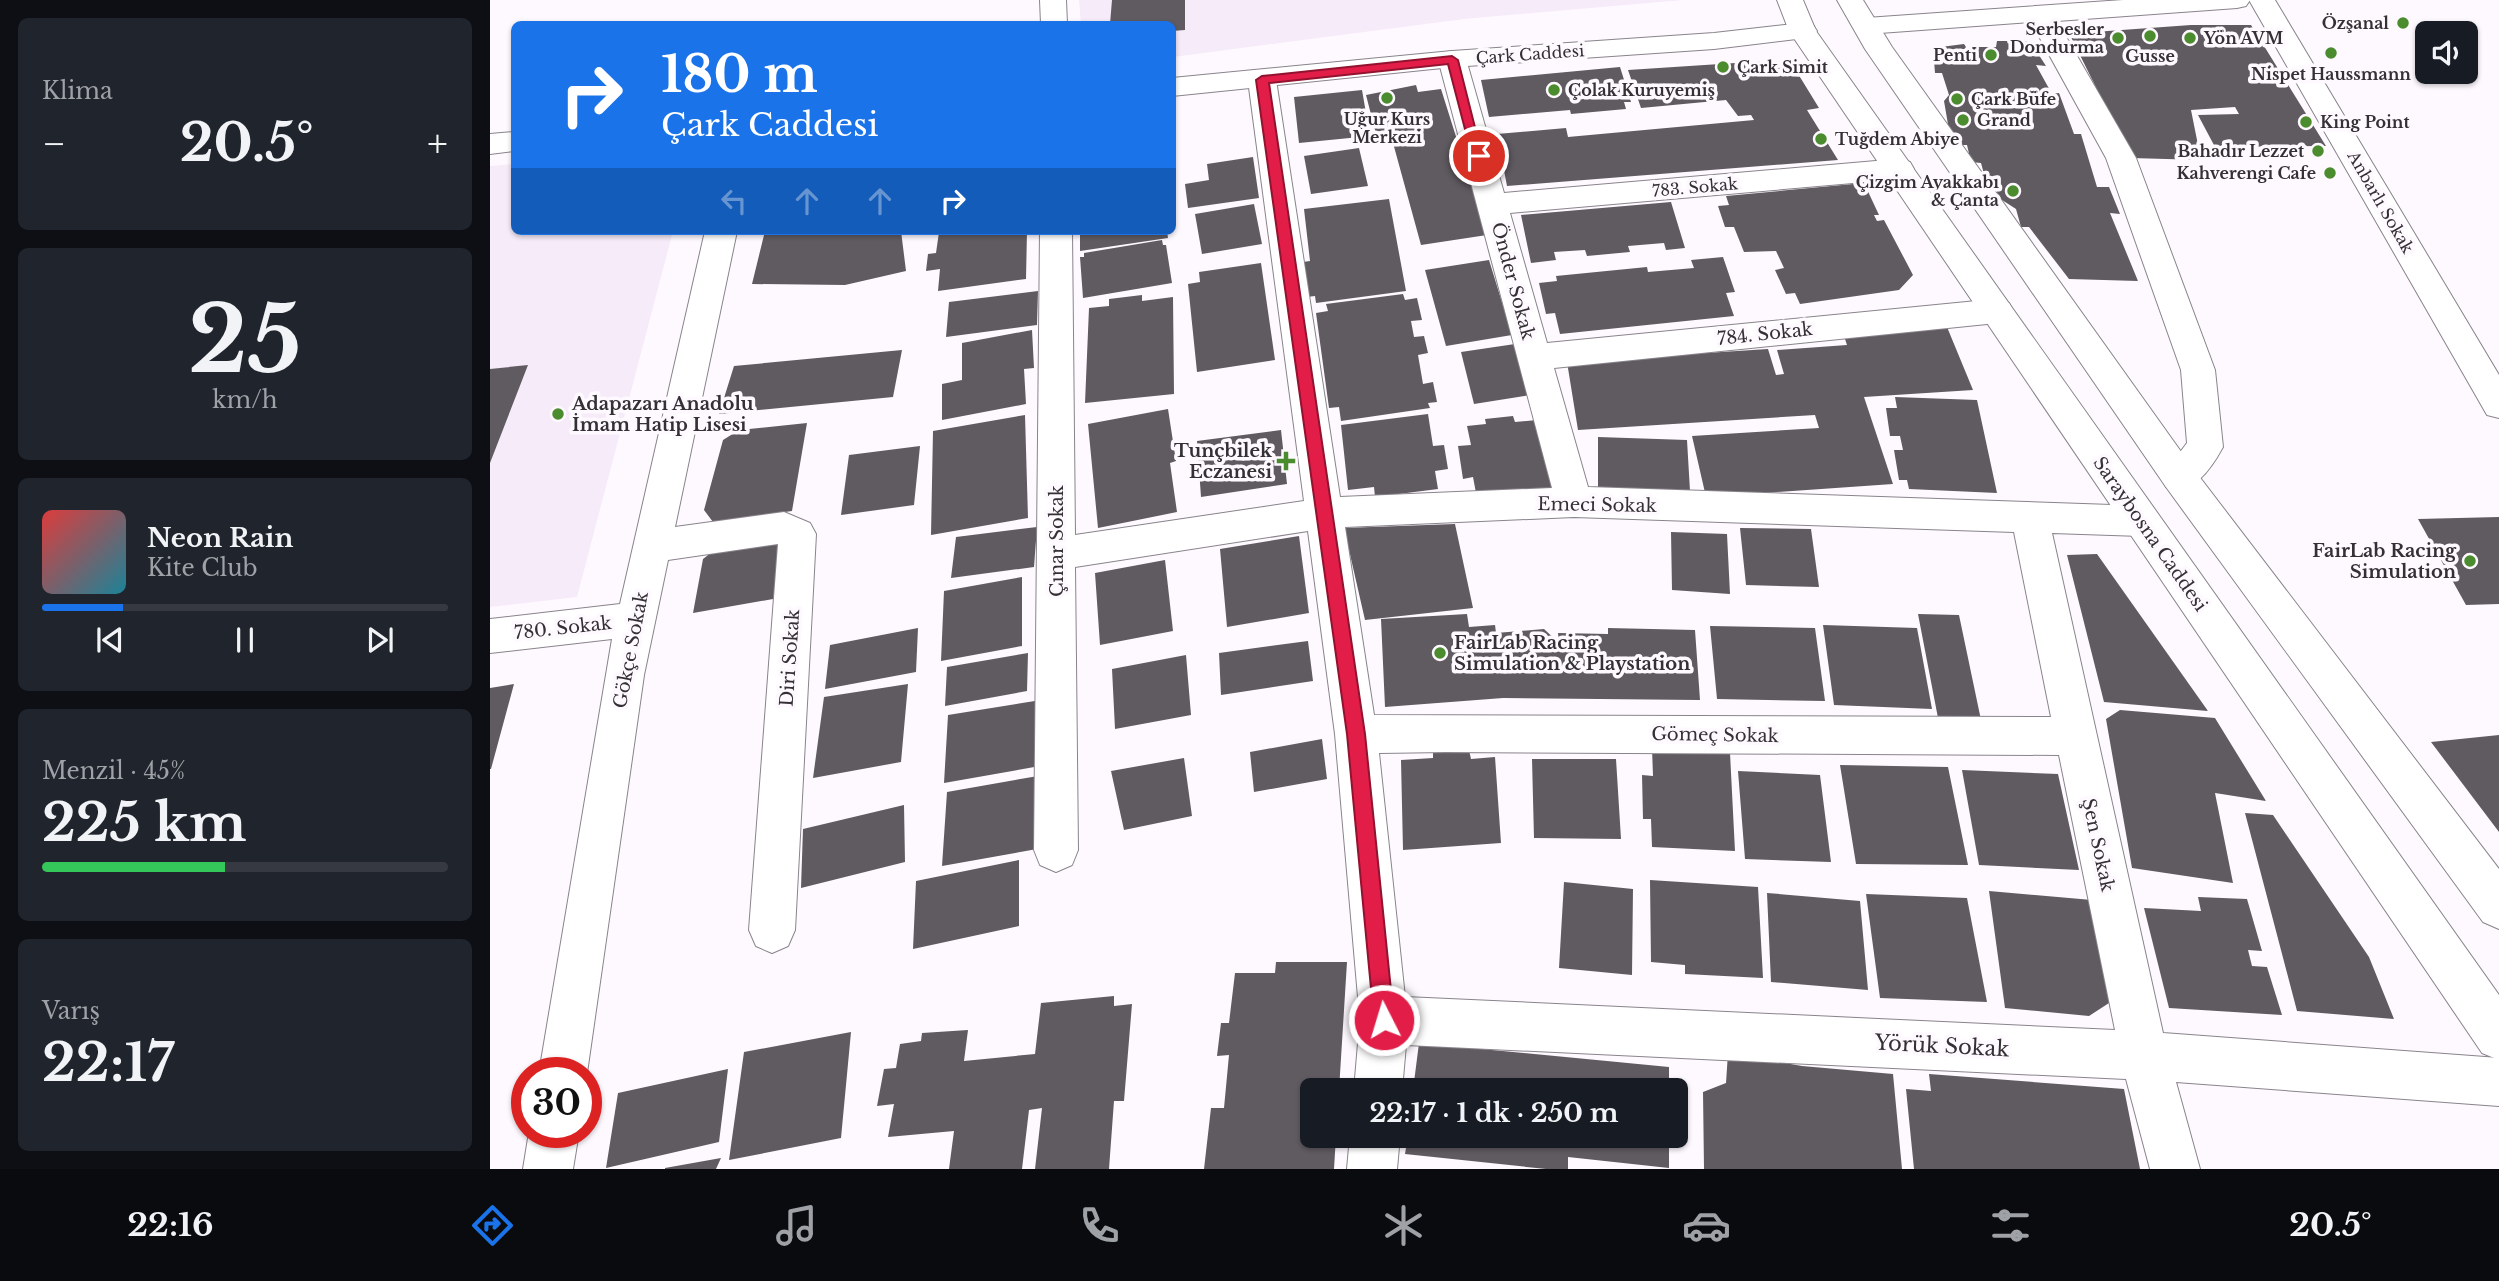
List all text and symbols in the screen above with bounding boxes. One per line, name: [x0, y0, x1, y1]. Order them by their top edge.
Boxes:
place label: Özşanal: [2322, 13, 2389, 33]
marker: Özşanal: [2395, 15, 2411, 31]
place label: Serbesler Dondurma: [2010, 19, 2104, 57]
map controls: [2415, 21, 2478, 84]
button: sound: [2415, 21, 2478, 84]
marker: Gusse: [2142, 28, 2158, 44]
place label: Yön AVM: [2203, 28, 2283, 48]
marker: Serbesler Dondurma: [2110, 30, 2126, 46]
marker: Yön AVM: [2182, 30, 2198, 46]
street label: Çark Caddesi: [1475, 40, 1585, 68]
text: 180 m: [661, 44, 818, 105]
place label: Penti: [1933, 45, 1977, 65]
marker: Nispet Haussmann: [2323, 45, 2339, 61]
place label: Gusse: [2125, 46, 2175, 66]
marker: Penti: [1983, 47, 1999, 63]
icon: right: [546, 49, 637, 140]
place label: Çark Simit: [1737, 57, 1829, 77]
marker: Çark Simit: [1715, 59, 1731, 75]
place label: Nispet Haussmann: [2251, 64, 2411, 84]
text: Klima: [42, 77, 113, 105]
place label: Çolak Kuruyemiş: [1568, 80, 1715, 100]
marker: Çolak Kuruyemiş: [1546, 82, 1562, 98]
place label: Çark Büfe: [1971, 89, 2056, 109]
marker: Uğur Kurs Merkezi: [1379, 90, 1395, 106]
marker: Çark Büfe: [1949, 91, 1965, 107]
text: Çark Caddesi: [661, 105, 878, 145]
place label: Uğur Kurs Merkezi: [1344, 109, 1430, 147]
place label: Grand: [1977, 110, 2031, 130]
text: 20.5°: [180, 111, 314, 175]
marker: Grand: [1955, 112, 1971, 128]
place label: King Point: [2320, 112, 2410, 132]
marker: King Point: [2298, 114, 2314, 130]
text: −: [42, 120, 66, 167]
text: +: [427, 120, 448, 167]
pin: [1449, 126, 1509, 186]
place label: Tuğdem Abiye: [1835, 129, 1959, 149]
marker: Tuğdem Abiye: [1813, 131, 1829, 147]
icon: arrive: [1460, 137, 1498, 175]
place label: Bahadır Lezzet: [2178, 141, 2305, 161]
marker: Bahadır Lezzet: [2310, 143, 2326, 159]
street label: Anbarlı Sokak: [2343, 146, 2418, 257]
place label: Kahverengi Cafe: [2176, 163, 2316, 183]
marker: Kahverengi Cafe: [2322, 165, 2338, 181]
place label: Çizgim Ayakkabı & Çanta: [1856, 172, 1999, 210]
street label: 783. Sokak: [1651, 173, 1739, 201]
icon: left: [715, 182, 753, 220]
icon: ahead: [788, 182, 826, 220]
icon: ahead: [861, 182, 899, 220]
icon: right: [934, 182, 972, 220]
marker: Çizgim Ayakkabı & Çanta: [2005, 183, 2021, 199]
street label: Önder Sokak: [1487, 220, 1540, 342]
text: 25: [188, 284, 302, 397]
street label: 784. Sokak: [1716, 318, 1814, 350]
text: km/h: [212, 386, 278, 414]
place label: Adapazarı Anadolu İmam Hatip Lisesi: [571, 393, 754, 436]
marker: Adapazarı Anadolu İmam Hatip Lisesi: [550, 406, 566, 422]
place label: Tunçbilek Eczanesi: [1174, 440, 1273, 483]
street label: Saraybosna Caddesi: [2088, 452, 2212, 616]
marker: Tunçbilek Eczanesi: [1278, 453, 1294, 469]
street label: Çınar Sokak: [1046, 485, 1068, 597]
street label: Emeci Sokak: [1537, 493, 1657, 517]
text: Neon Rain: [147, 522, 293, 554]
place label: FairLab Racing Simulation: [2312, 540, 2457, 583]
marker: FairLab Racing Simulation: [2462, 553, 2478, 569]
text: Kite Club: [147, 554, 258, 582]
street label: Gökçe Sokak: [609, 590, 653, 710]
street label: Diri Sokak: [776, 609, 804, 707]
street label: 780. Sokak: [513, 612, 613, 644]
icon: previous: [91, 621, 129, 659]
icon: pause: [226, 621, 264, 659]
icon: next: [361, 621, 399, 659]
place label: FairLab Racing Simulation & Playstation: [1454, 632, 1690, 675]
marker: FairLab Racing Simulation & Playstation: [1432, 645, 1448, 661]
street label: Gömeç Sokak: [1651, 723, 1779, 747]
text: Menzil · 45%: [42, 757, 185, 785]
text: 225 km: [42, 791, 247, 855]
street label: Şen Sokak: [2077, 796, 2119, 894]
position arrow: [1347, 983, 1421, 1057]
text: Varış: [42, 997, 100, 1025]
street label: Yörük Sokak: [1873, 1029, 2010, 1063]
text: 22:17: [42, 1031, 174, 1095]
speed limit sign: 30: [511, 1057, 602, 1148]
text: 22:17 · 1 dk · 250 m: [1369, 1097, 1619, 1129]
icon: directions: [468, 1201, 517, 1250]
icon: music: [772, 1201, 821, 1250]
icon: phone: [1075, 1201, 1124, 1250]
icon: climate: [1379, 1201, 1428, 1250]
icon: car: [1682, 1201, 1731, 1250]
icon: filters: [1986, 1201, 2035, 1250]
text: 22:16: [127, 1205, 214, 1245]
text: 20.5°: [2289, 1205, 2372, 1245]

